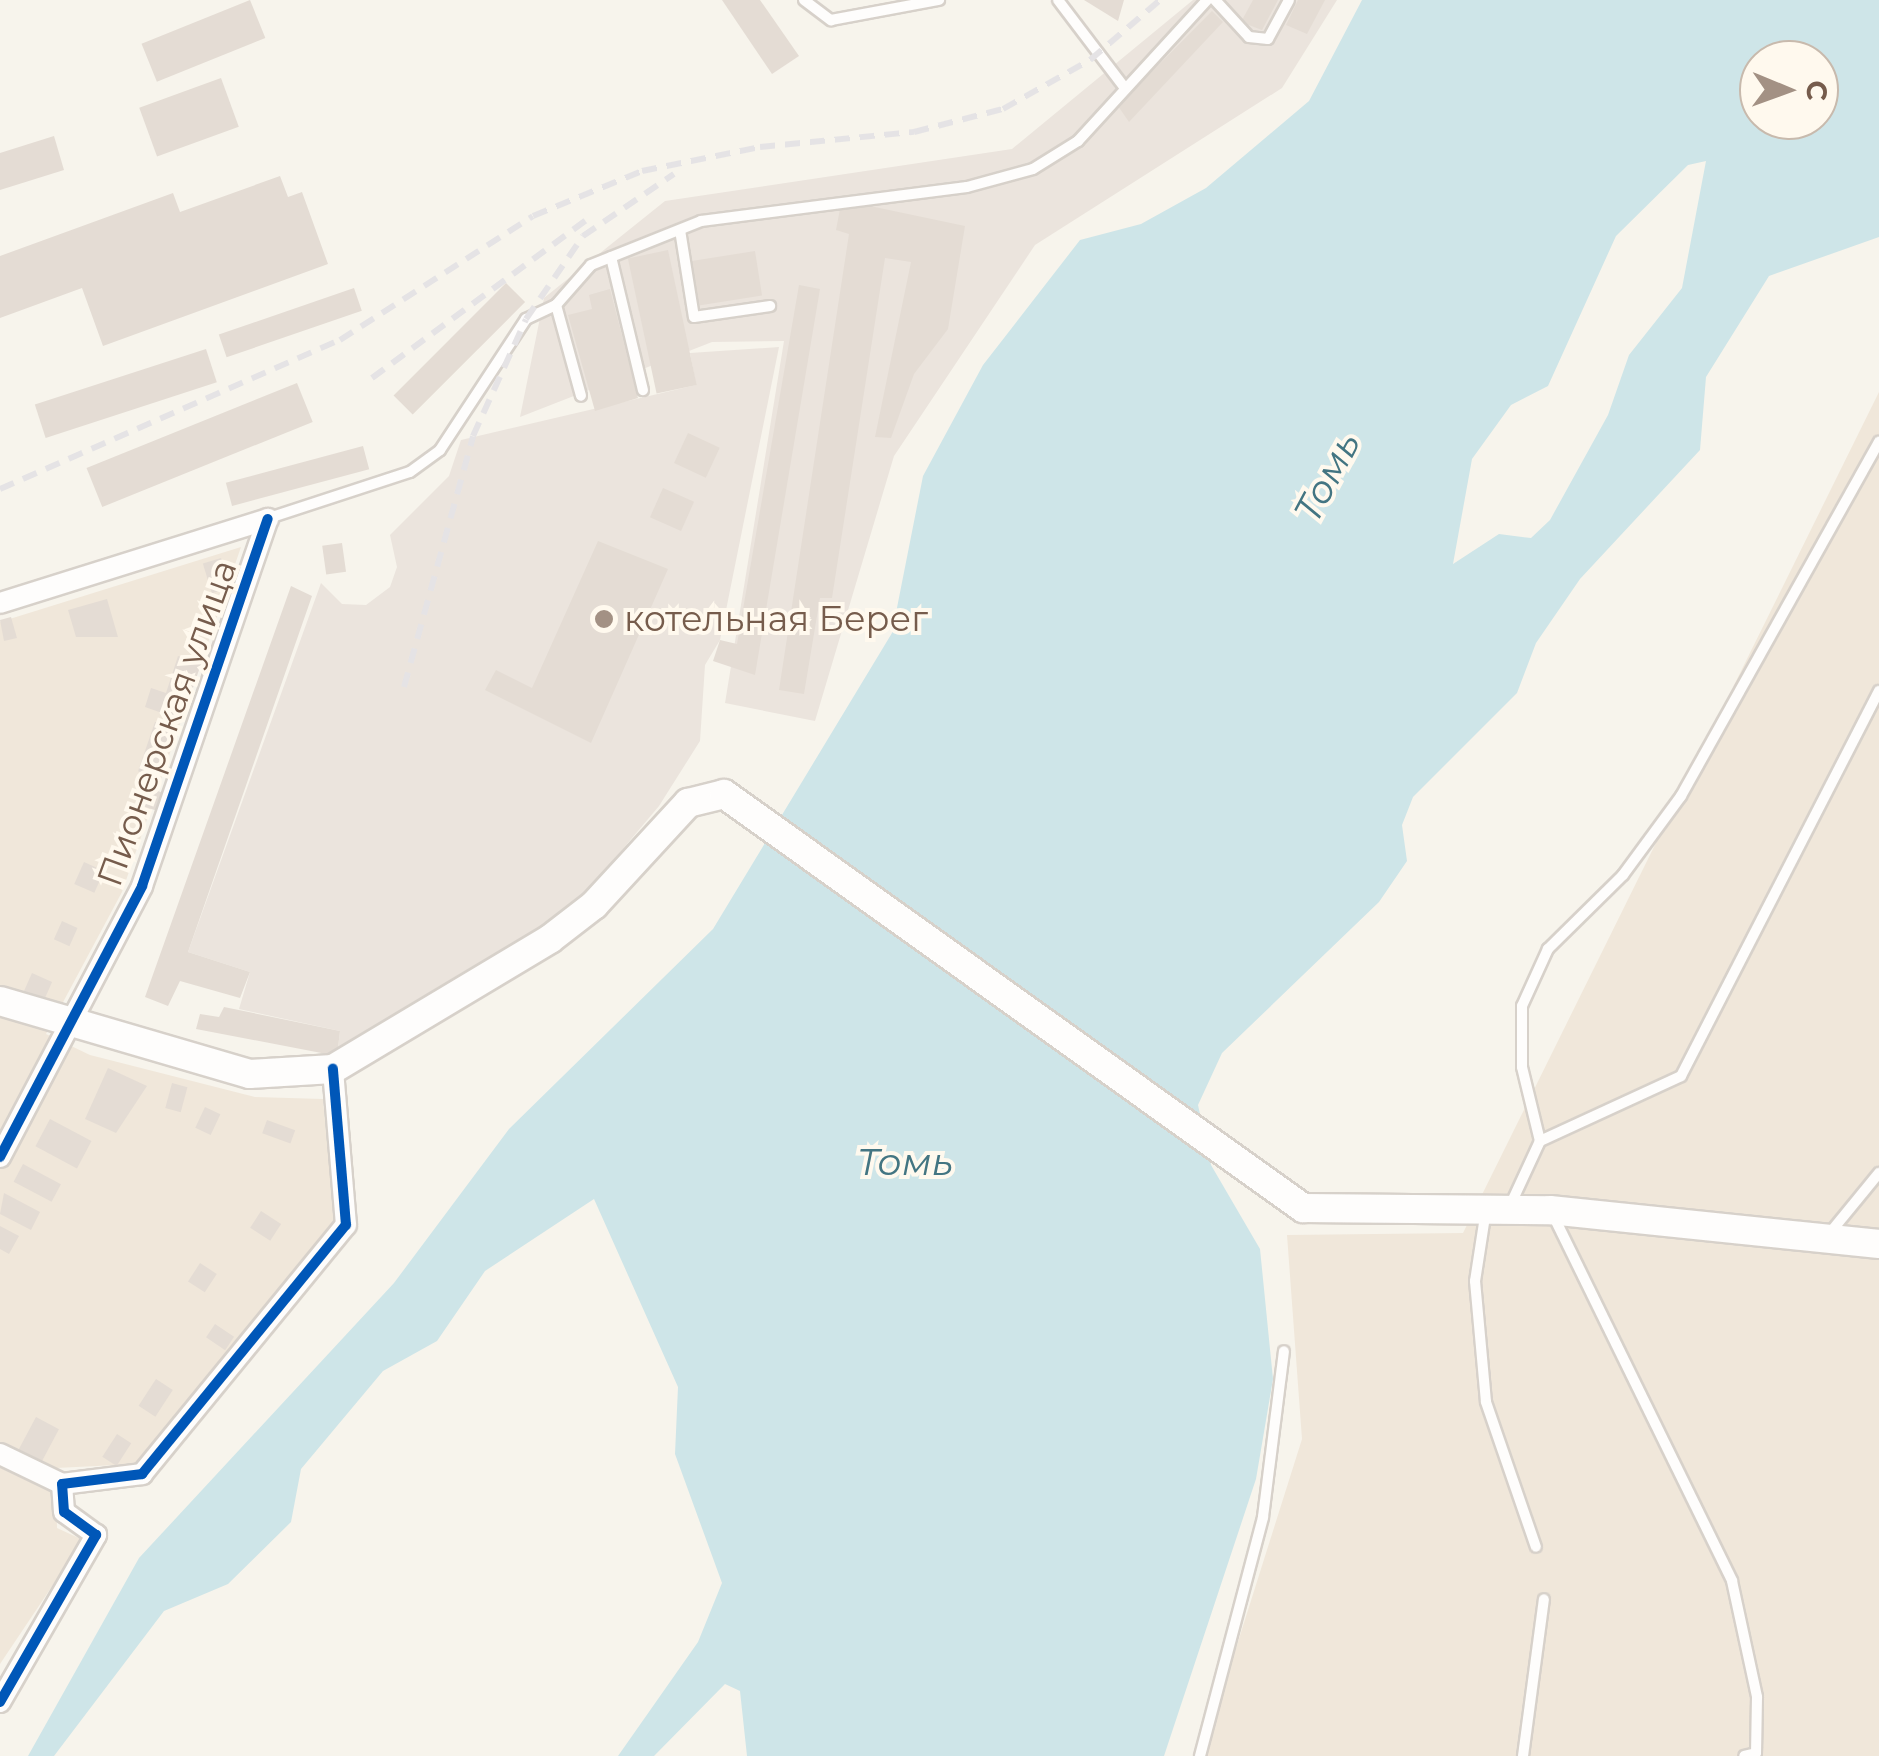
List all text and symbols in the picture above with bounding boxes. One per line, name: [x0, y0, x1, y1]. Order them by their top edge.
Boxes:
north arrow: [1739, 40, 1839, 140]
text: С: [1800, 80, 1834, 101]
water label: Томь: [1284, 424, 1370, 530]
street label: Пионерская улица: [88, 554, 246, 892]
place label: котельная Берег: [624, 598, 928, 640]
marker: котельная Берег: [593, 608, 615, 630]
water label: Томь: [857, 1139, 953, 1185]

